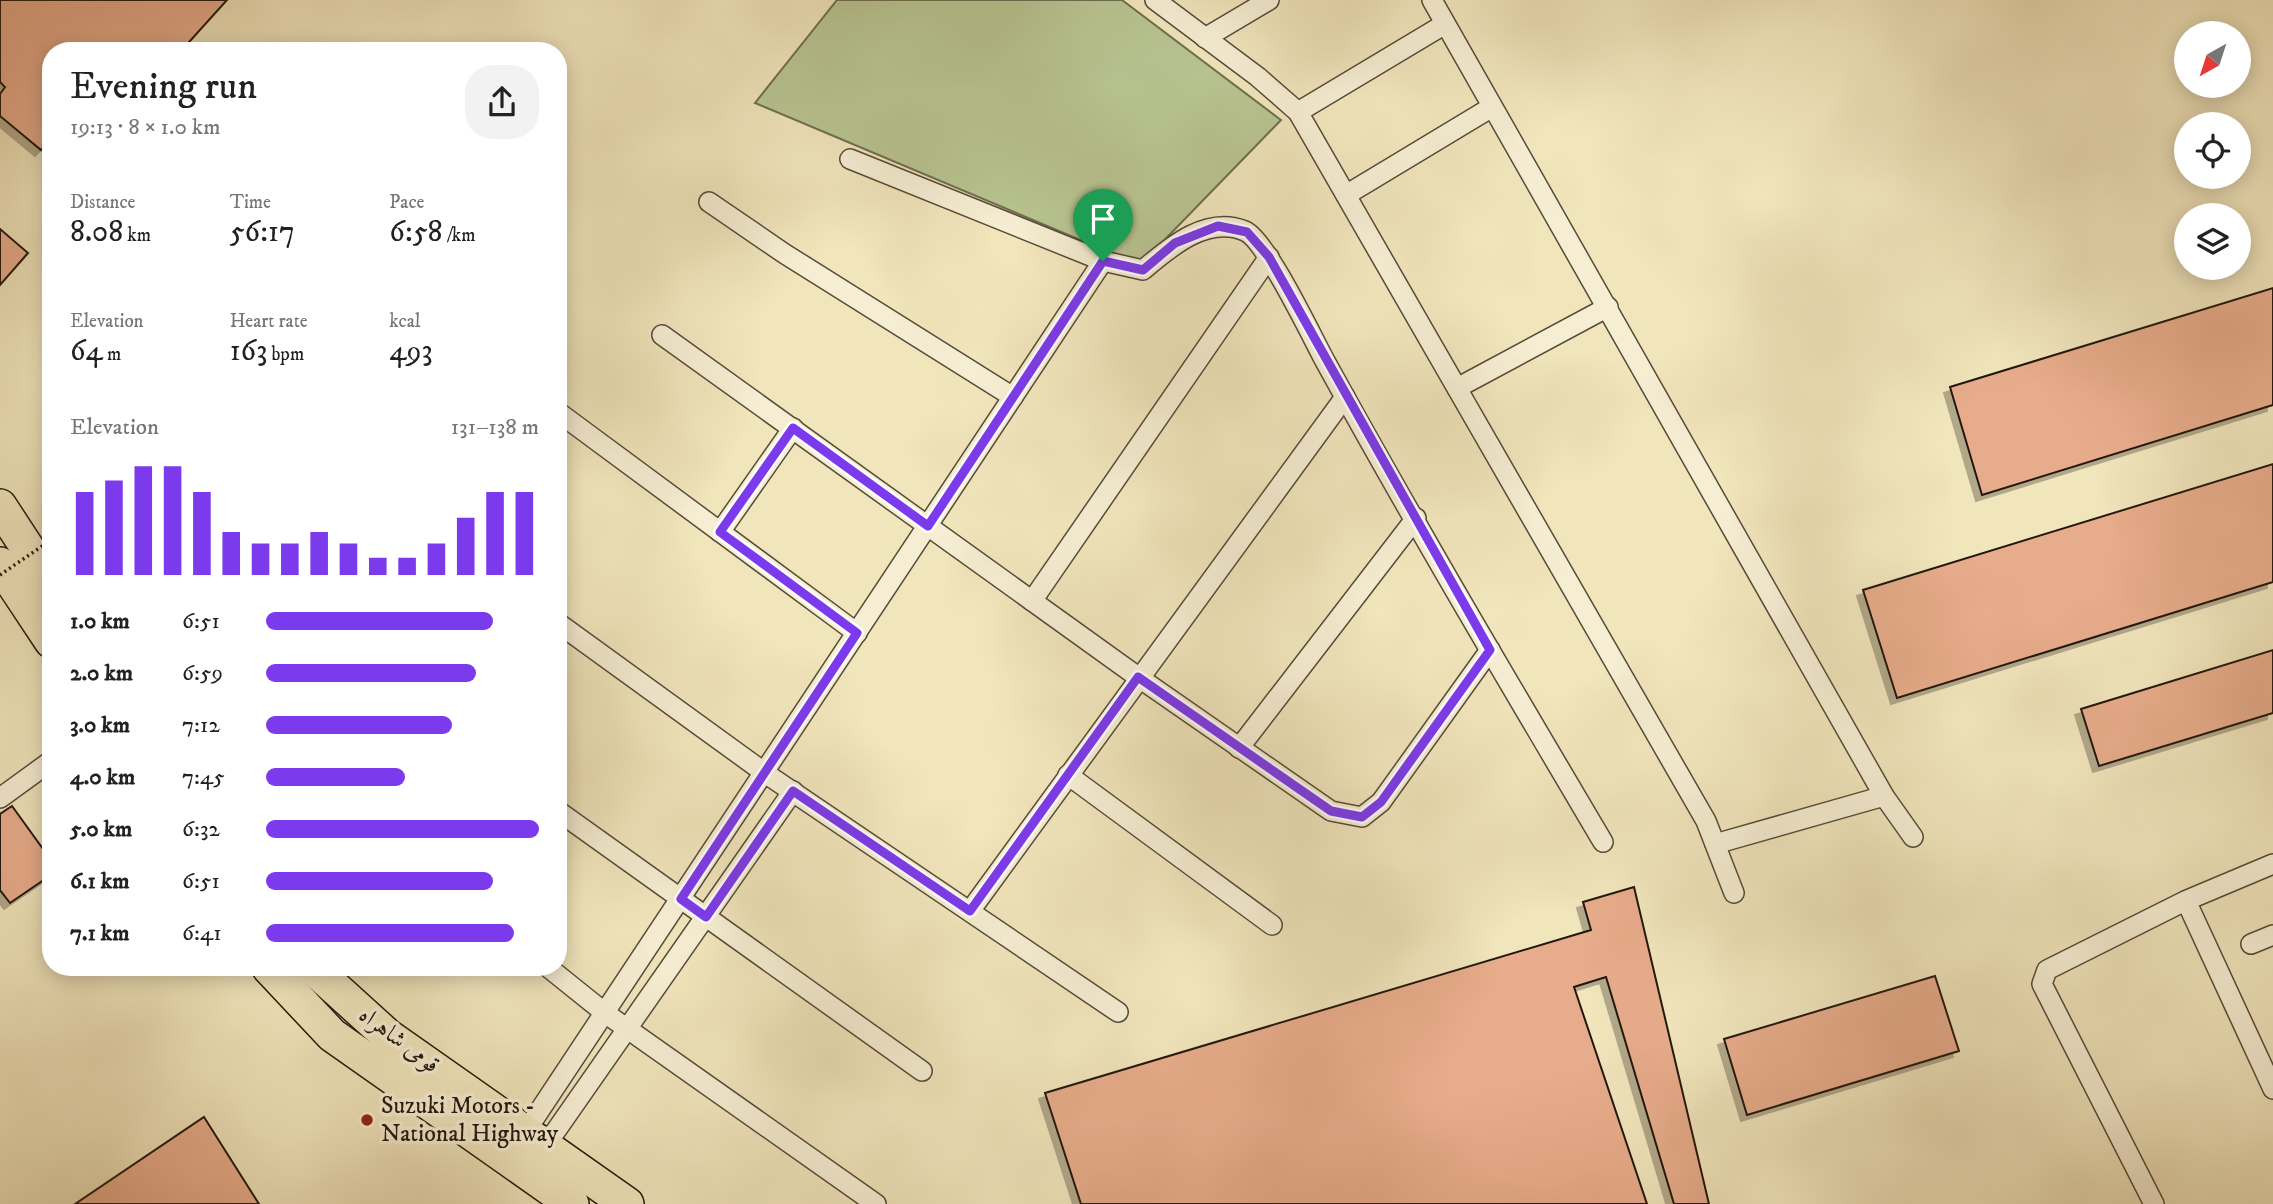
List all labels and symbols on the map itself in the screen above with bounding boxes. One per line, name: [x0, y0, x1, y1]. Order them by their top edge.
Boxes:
north arrow: [2174, 21, 2250, 98]
pin: [1073, 189, 1133, 261]
street label: قومی شاہراہ: [353, 1000, 445, 1080]
place label: Suzuki Motors - National Highway: [381, 1091, 559, 1149]
marker: Suzuki Motors - National Highway: [359, 1112, 375, 1128]

